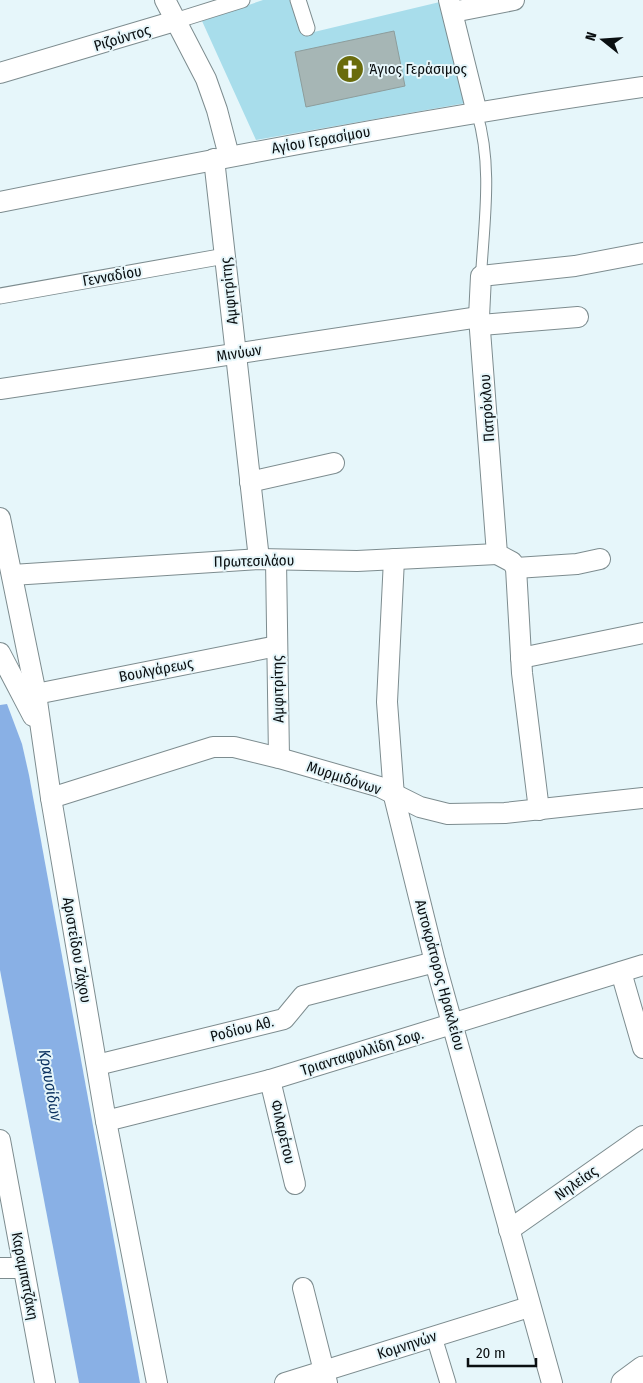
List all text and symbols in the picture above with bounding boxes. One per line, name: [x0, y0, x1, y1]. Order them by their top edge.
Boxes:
north arrow: [578, 15, 628, 65]
street label: Ριζούντος: [92, 21, 153, 55]
text: N: [582, 30, 600, 43]
church icon: Άγιος Γεράσιμος: [335, 54, 365, 84]
place label: Άγιος Γεράσιμος: [369, 60, 468, 78]
street label: Αγίου Γερασίμου: [270, 122, 372, 158]
street label: Αμφιτρίτης: [216, 256, 241, 325]
street label: Γενναδίου: [81, 262, 143, 290]
street label: Μινύων: [215, 340, 263, 365]
street label: Πατρόκλου: [476, 374, 498, 442]
street label: Πρωτεσιλάου: [214, 551, 294, 571]
street label: Βουλγάρεως: [117, 654, 195, 686]
street label: Αμφιτρίτης: [268, 654, 288, 723]
street label: Μυρμιδόνων: [305, 758, 384, 799]
street label: Αριστείδου Ζάχου: [59, 896, 95, 1004]
street label: Αυτοκράτορος Ηρακλείου: [411, 898, 469, 1052]
street label: Ροδίου Αθ.: [208, 1012, 276, 1046]
street label: Τριανταφυλλίδη Σοφ.: [298, 1025, 426, 1079]
water label: Κραυσίδων: [35, 1048, 66, 1123]
street label: Φιλαρέτου: [267, 1098, 299, 1166]
street label: Νηλείας: [551, 1161, 601, 1204]
street label: Καραμπατζάκη: [8, 1231, 42, 1321]
street label: Κομνηνών: [375, 1327, 439, 1363]
scale bar: [468, 1336, 536, 1368]
text: 20 m: [476, 1344, 506, 1362]

